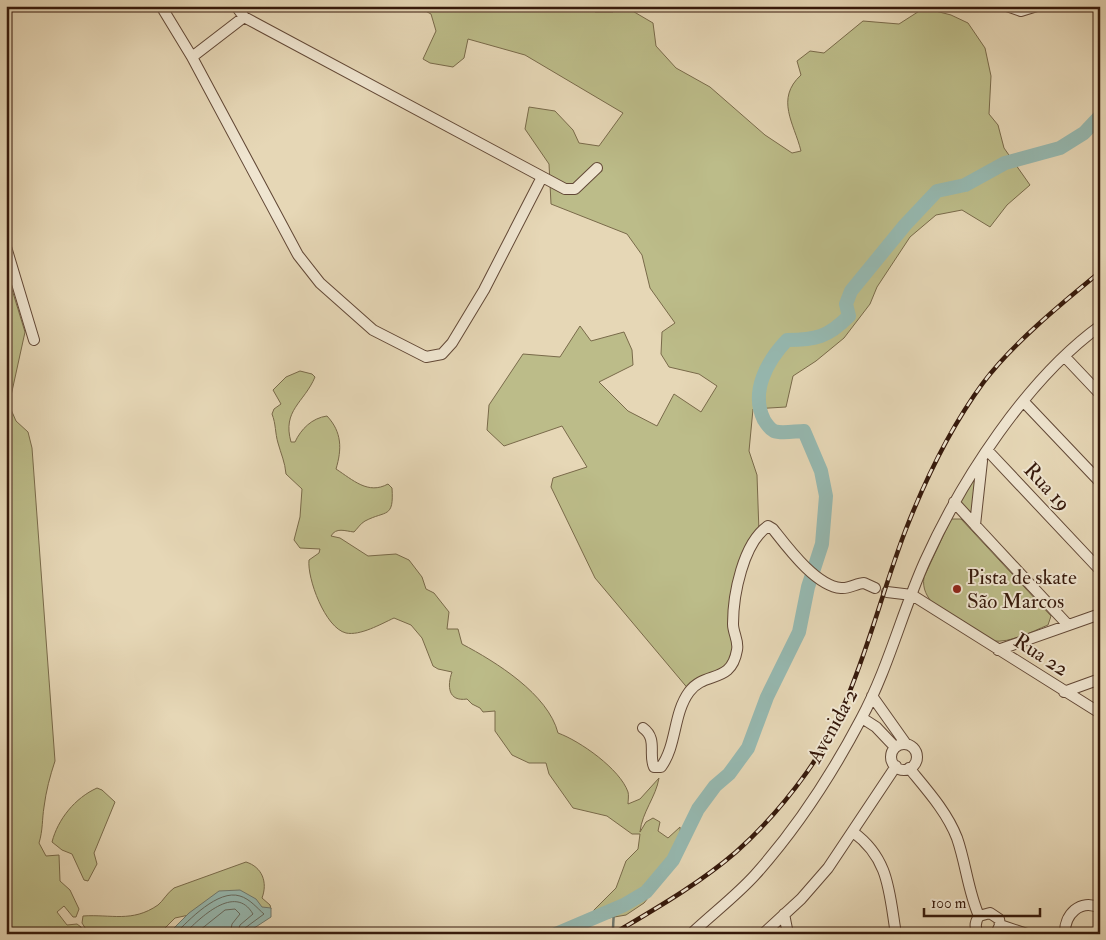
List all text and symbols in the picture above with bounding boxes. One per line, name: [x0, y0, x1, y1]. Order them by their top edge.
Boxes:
street label: Rua 19: [1018, 457, 1076, 517]
place label: Pista de skate São Marcos: [967, 564, 1077, 615]
marker: Pista de skate São Marcos: [951, 583, 963, 595]
street label: Rua 22: [1008, 627, 1074, 683]
street label: Avenida 2: [801, 684, 864, 769]
scale bar: [924, 885, 1040, 917]
text: 100 m: [931, 894, 967, 913]

